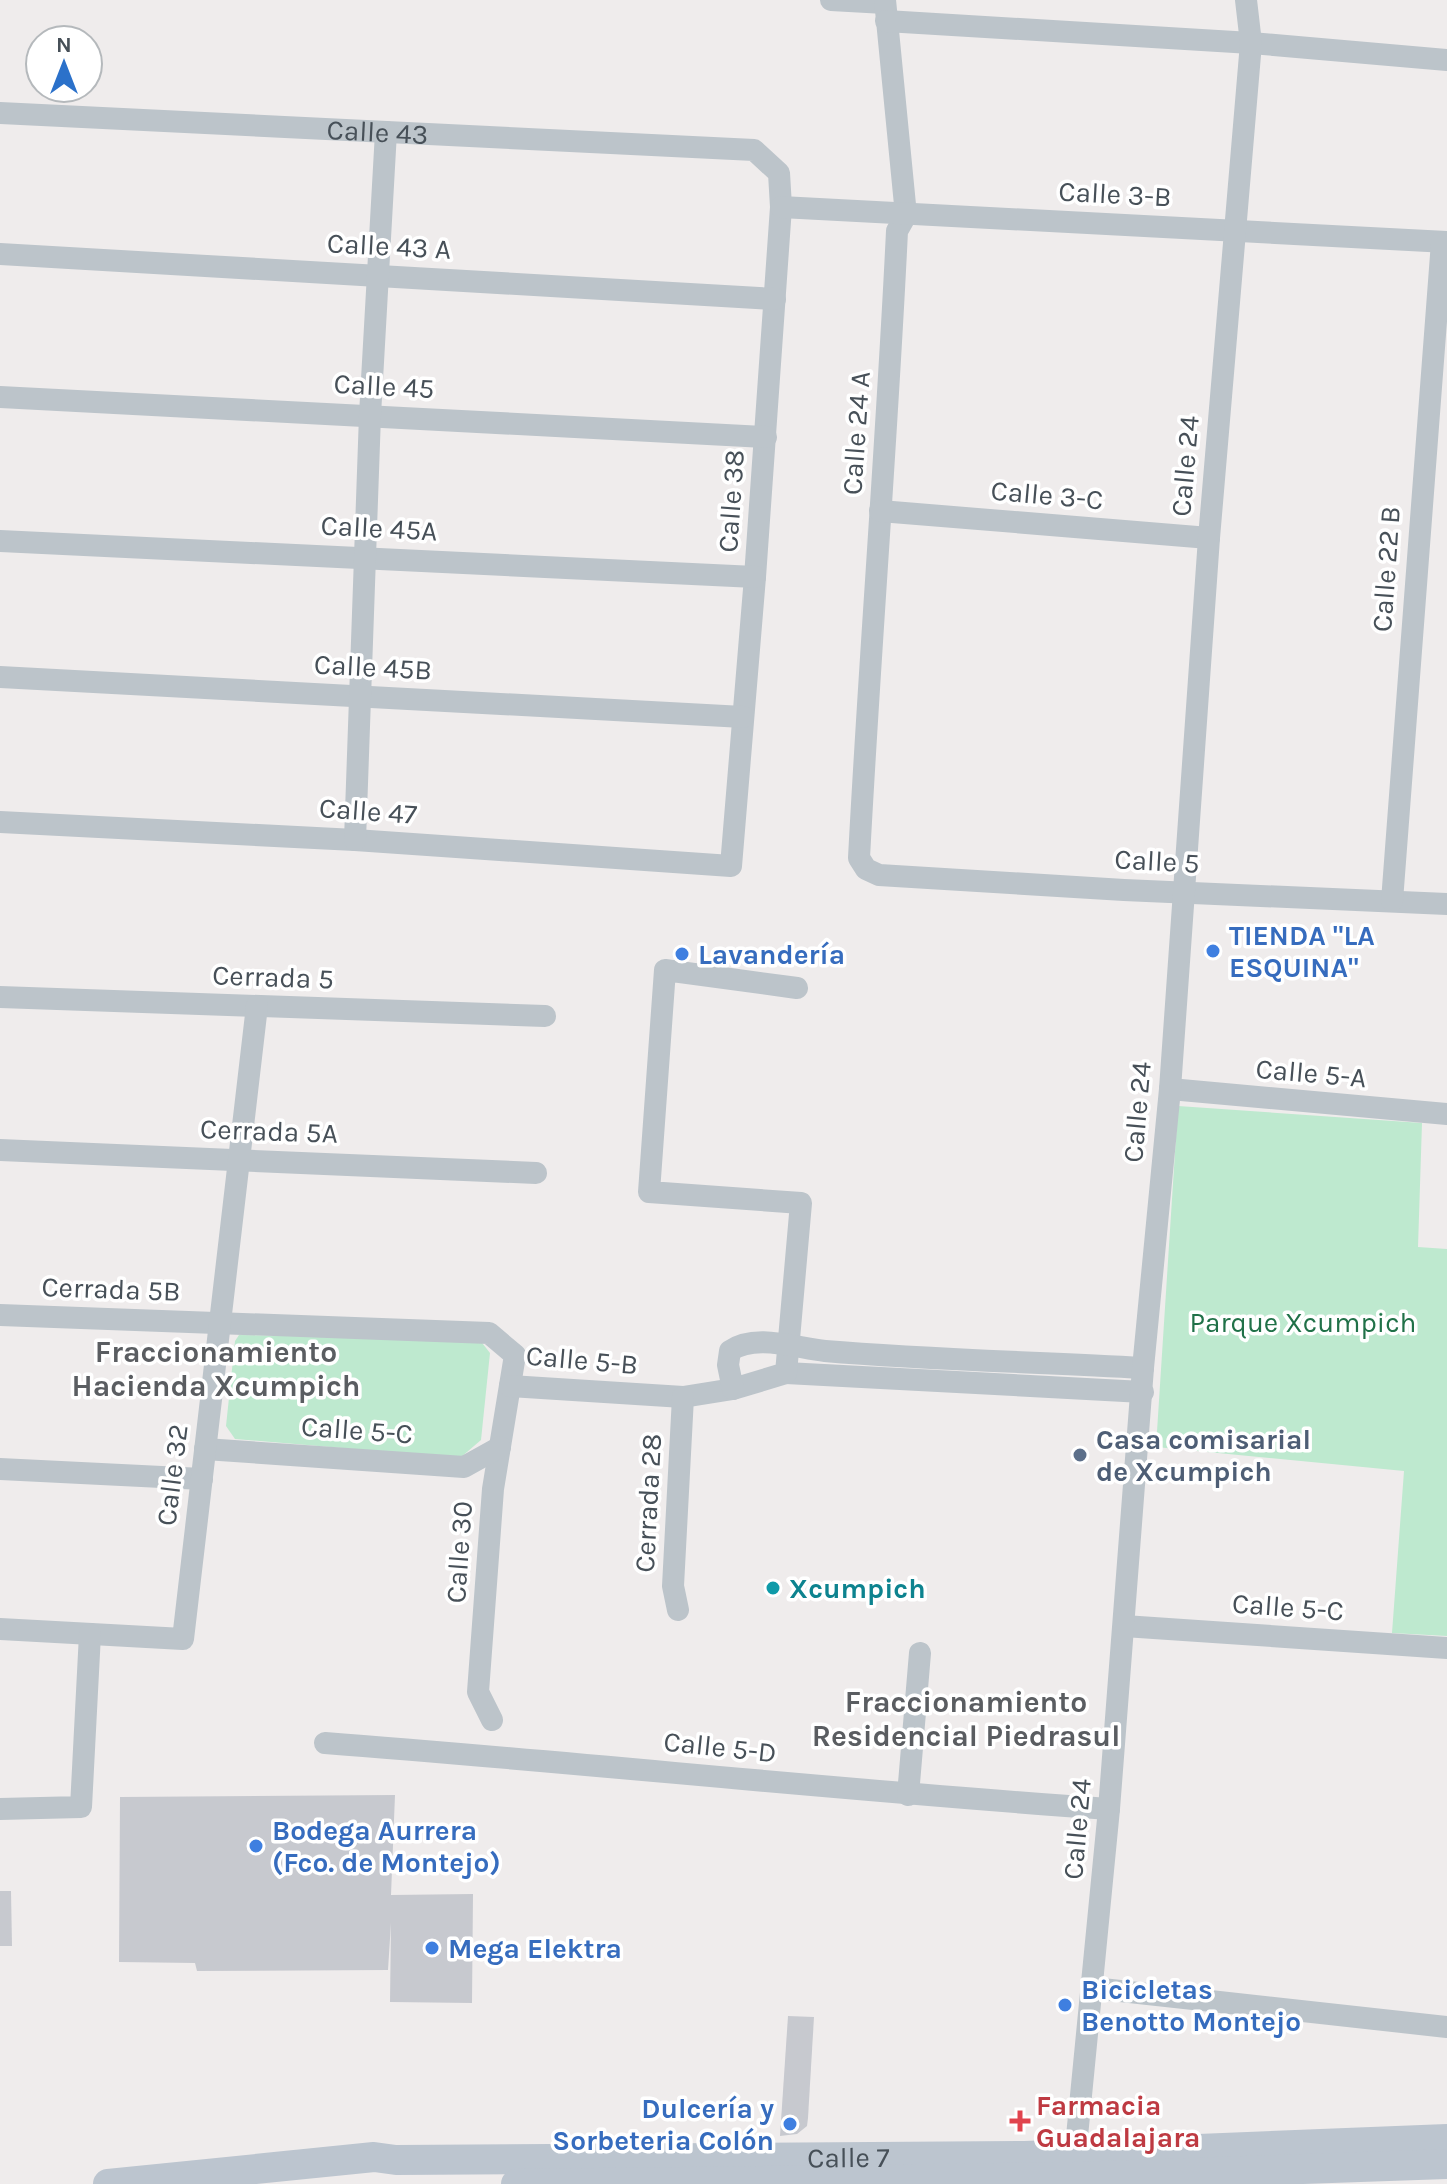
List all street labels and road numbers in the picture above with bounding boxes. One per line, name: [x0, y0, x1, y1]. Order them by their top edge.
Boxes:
street label: Calle 43: [326, 113, 429, 150]
street label: Calle 3-B: [1058, 175, 1172, 213]
street label: Calle 43 A: [326, 226, 452, 266]
street label: Calle 45: [333, 367, 435, 405]
street label: Calle 24 A: [835, 370, 877, 496]
street label: Calle 24: [1164, 414, 1206, 518]
street label: Calle 38: [711, 448, 751, 554]
street label: Calle 3-C: [989, 474, 1105, 516]
street label: Calle 22 B: [1365, 505, 1407, 633]
street label: Calle 45A: [320, 508, 438, 548]
street label: Calle 45B: [313, 647, 433, 687]
street label: Calle 47: [318, 791, 418, 831]
street label: Calle 5: [1114, 842, 1200, 880]
street label: Cerrada 5: [212, 958, 334, 996]
street label: Calle 5-A: [1254, 1052, 1368, 1094]
street label: Calle 24: [1116, 1060, 1158, 1164]
street label: Cerrada 5A: [200, 1112, 338, 1150]
street label: Cerrada 5B: [41, 1270, 181, 1308]
street label: Calle 5-B: [525, 1339, 639, 1381]
street label: Calle 5-C: [300, 1410, 414, 1450]
street label: Calle 32: [149, 1422, 195, 1528]
street label: Cerrada 28: [628, 1433, 668, 1573]
street label: Calle 30: [439, 1500, 479, 1604]
street label: Calle 5-C: [1231, 1587, 1345, 1627]
street label: Calle 5-D: [662, 1725, 778, 1769]
street label: Calle 24: [1056, 1777, 1098, 1881]
street label: Calle 7: [807, 2140, 890, 2174]

